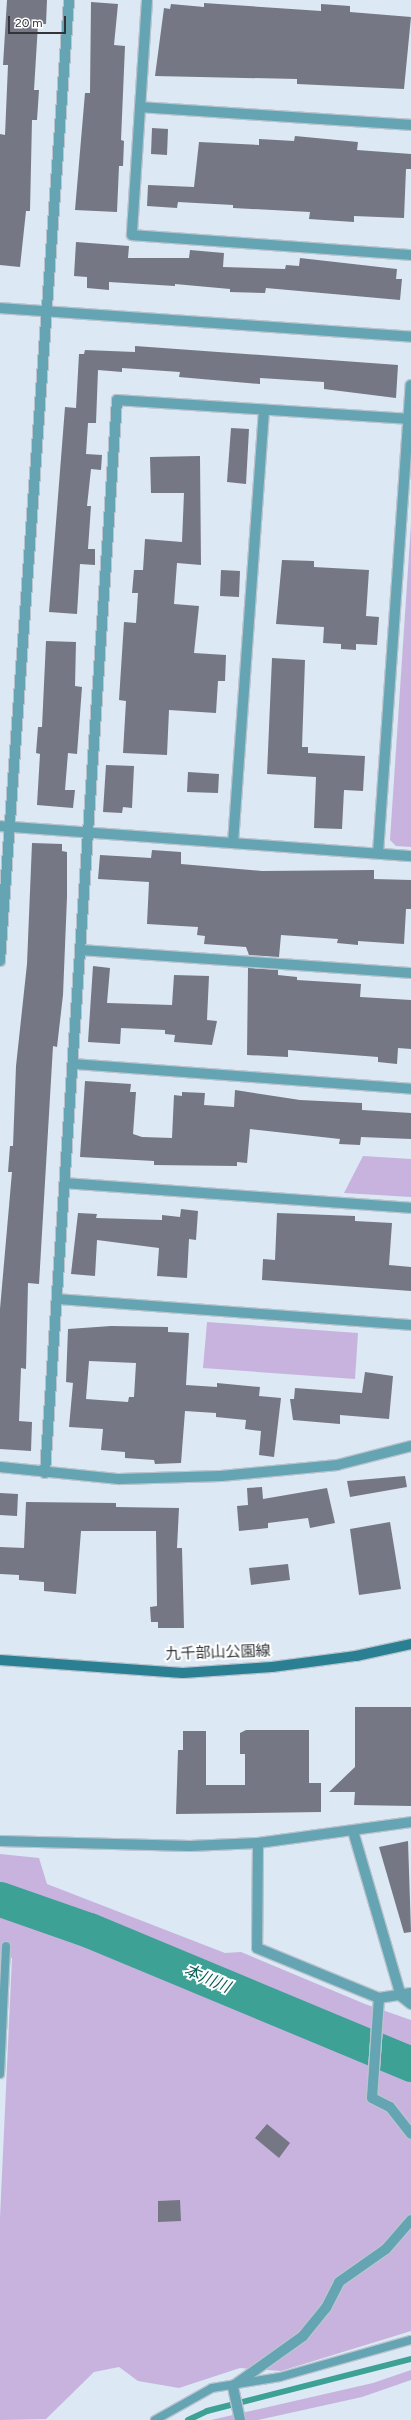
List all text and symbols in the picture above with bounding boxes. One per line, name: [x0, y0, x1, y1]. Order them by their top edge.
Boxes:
scale bar: [10, 8, 68, 34]
text: 20 m: [15, 16, 43, 30]
street label: 九千部山公園線: [165, 1642, 271, 1664]
water label: 本川川: [181, 1961, 233, 1997]

